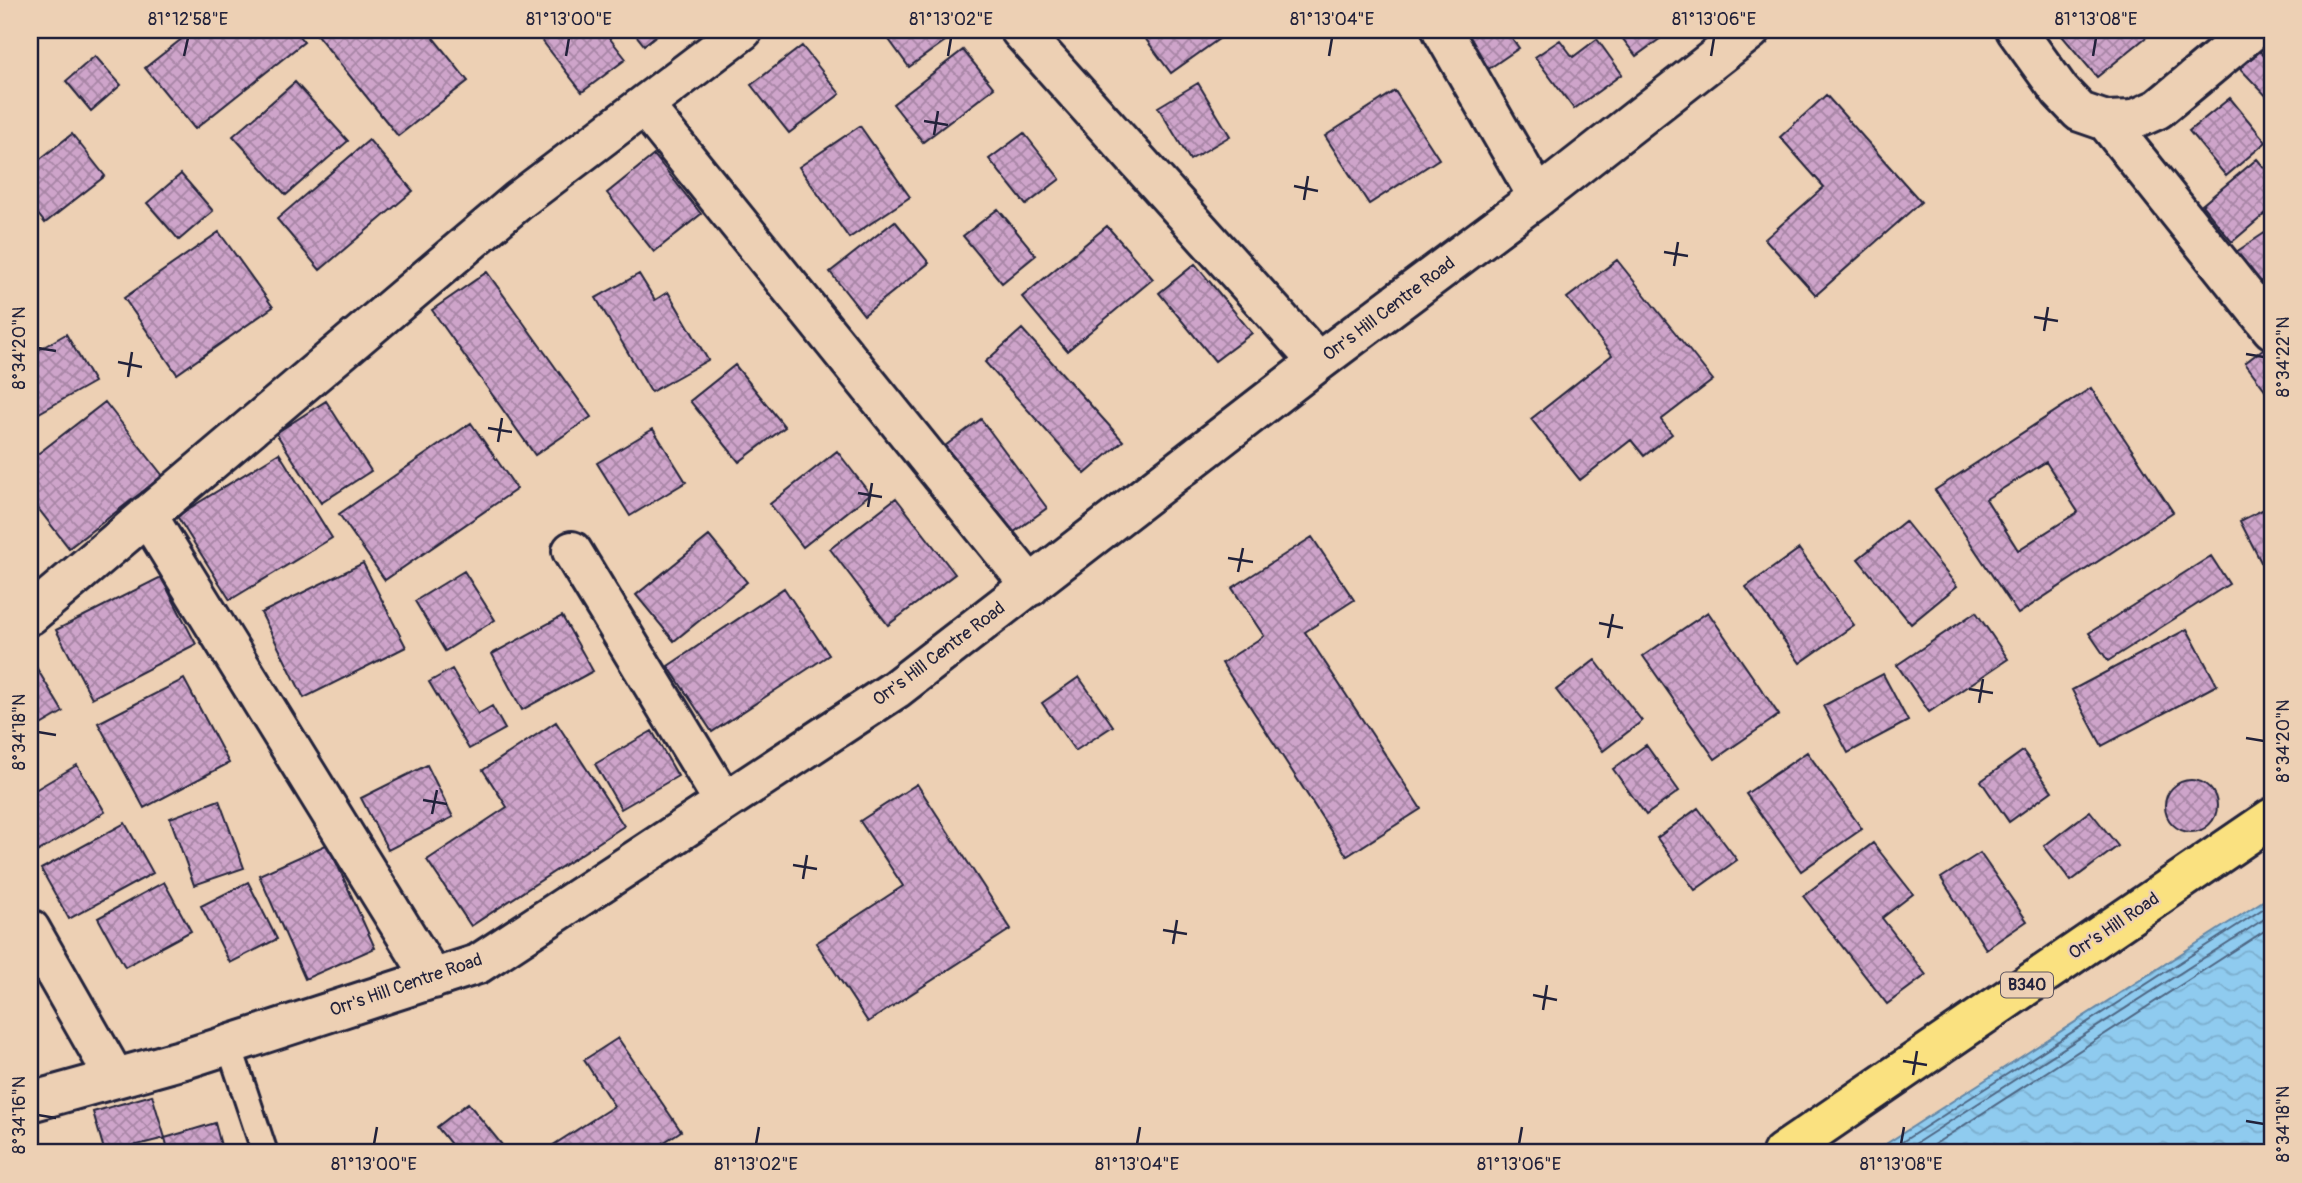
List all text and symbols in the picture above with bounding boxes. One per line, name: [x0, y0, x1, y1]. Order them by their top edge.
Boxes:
text: 81°12'58"E: [148, 8, 228, 31]
text: 81°13'00"E: [526, 8, 612, 31]
text: 81°13'02"E: [909, 8, 993, 31]
text: 81°13'04"E: [1290, 8, 1374, 31]
text: 81°13'06"E: [1672, 8, 1756, 31]
text: 81°13'08"E: [2055, 8, 2137, 31]
street label: Orr's Hill Centre Road: [1318, 252, 1460, 366]
text: 8°34'20"N: [8, 307, 31, 389]
text: 8°34'22"N: [2272, 317, 2295, 397]
street label: Orr's Hill Centre Road: [868, 597, 1010, 711]
text: 8°34'18"N: [8, 694, 31, 770]
text: 8°34'20"N: [2272, 700, 2295, 782]
street label: Orr’s Hill Road: [2064, 887, 2164, 965]
street label: Orr's Hill Centre Road: [327, 948, 485, 1022]
road number: B340: [2001, 973, 2053, 998]
text: 8°34'16"N: [8, 1076, 31, 1154]
text: 8°34'18"N: [2272, 1086, 2295, 1162]
text: 81°13'00"E: [331, 1153, 417, 1176]
text: 81°13'02"E: [714, 1153, 798, 1176]
text: 81°13'04"E: [1095, 1153, 1179, 1176]
text: 81°13'06"E: [1477, 1153, 1561, 1176]
text: 81°13'08"E: [1860, 1153, 1942, 1176]

